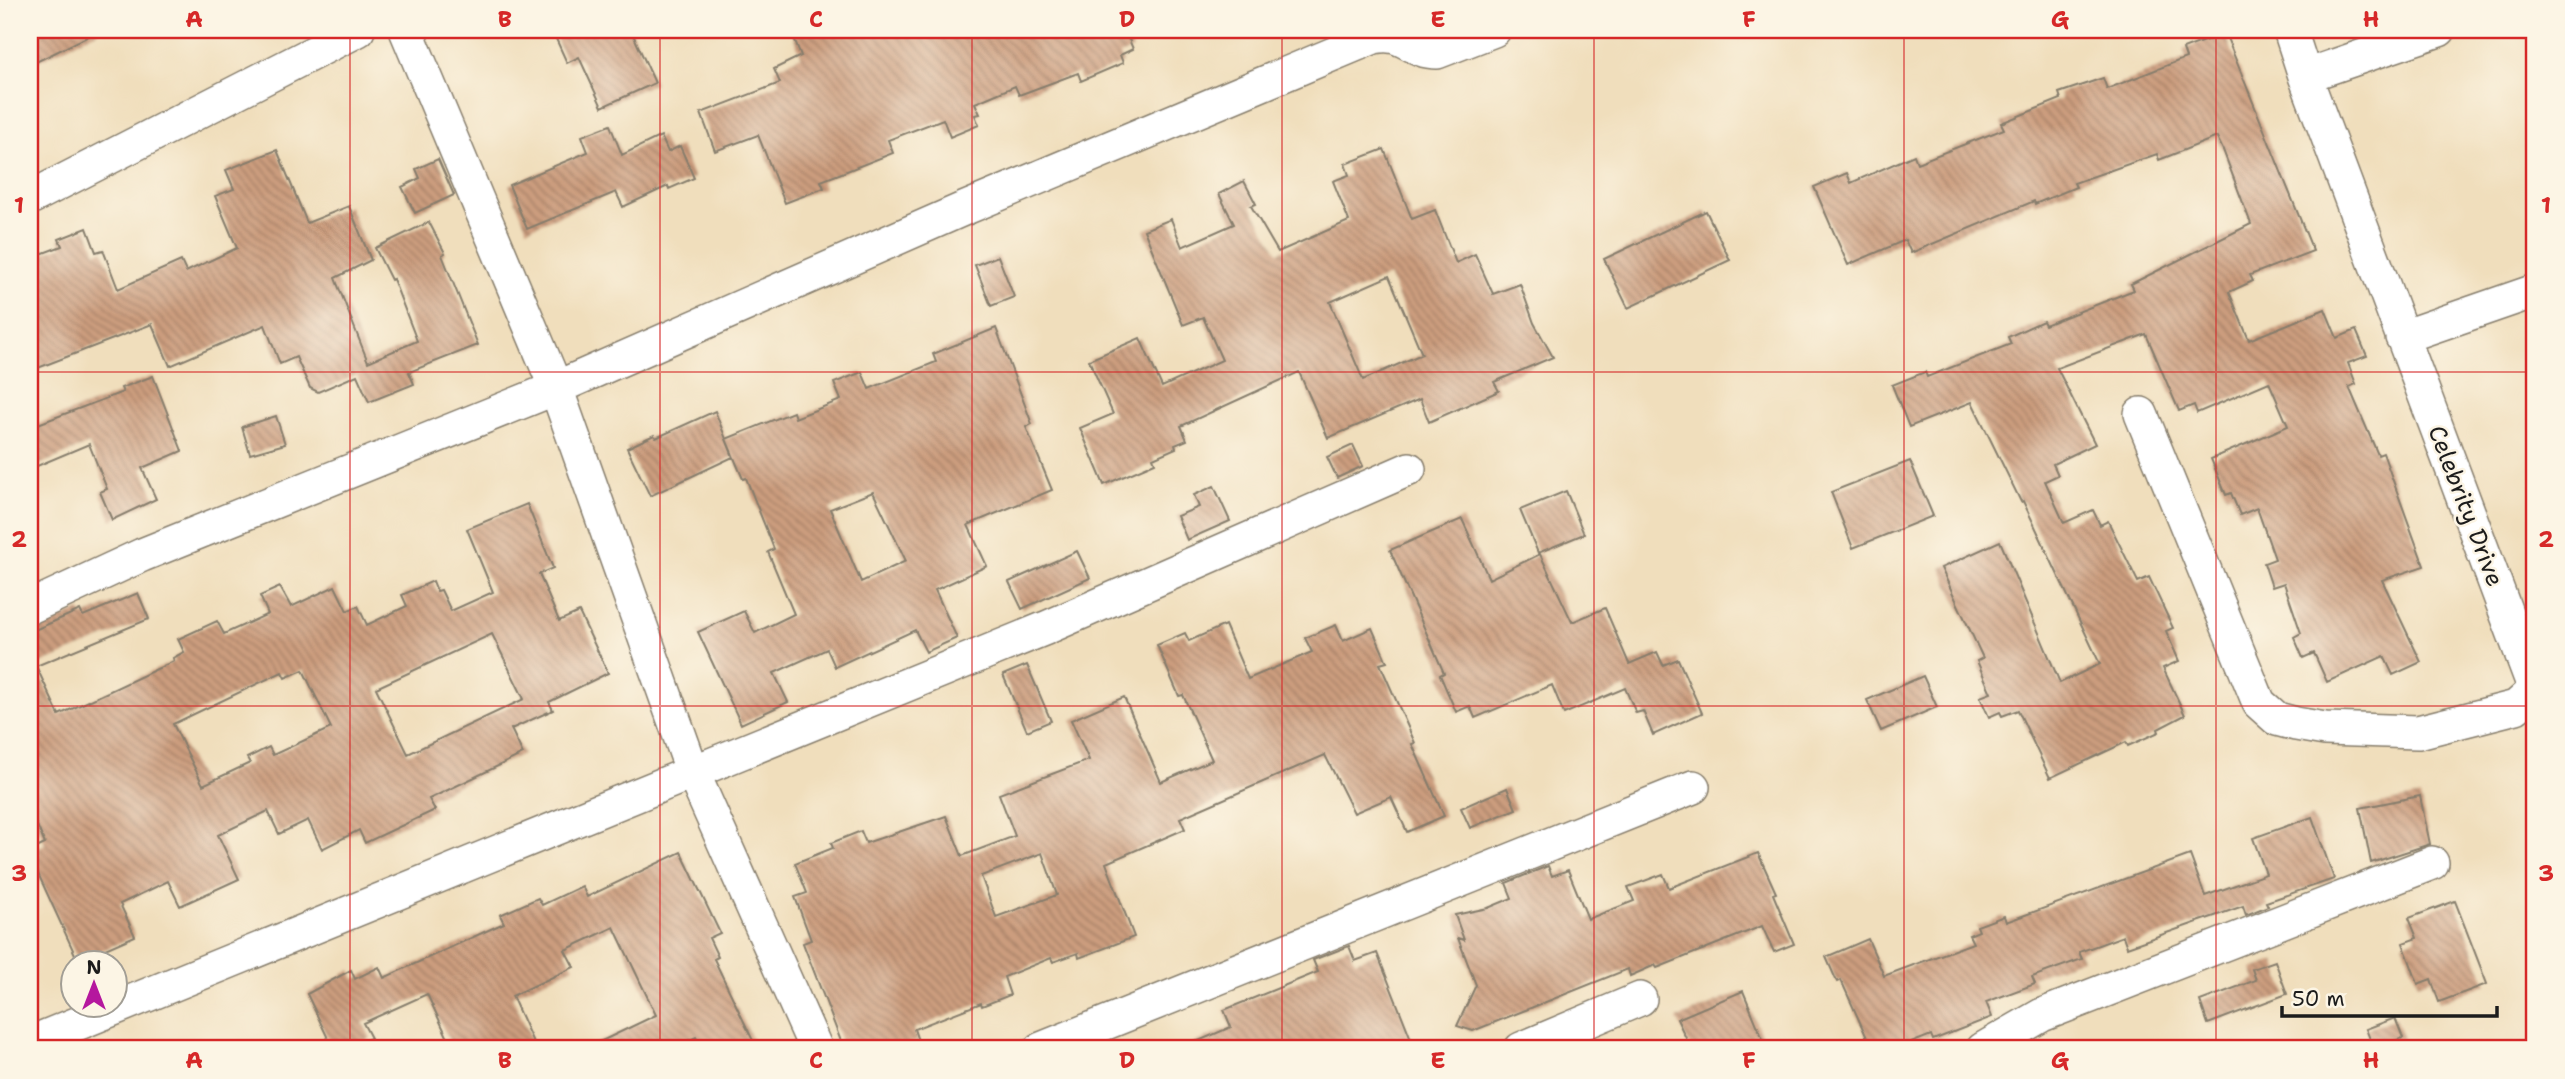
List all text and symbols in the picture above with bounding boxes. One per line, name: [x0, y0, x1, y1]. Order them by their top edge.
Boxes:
text: A: [185, 4, 203, 34]
text: B: [498, 4, 512, 34]
text: C: [809, 4, 823, 34]
text: D: [1119, 4, 1135, 34]
text: E: [1430, 4, 1446, 34]
text: F: [1742, 4, 1756, 34]
text: G: [2051, 4, 2070, 34]
text: H: [2363, 4, 2379, 34]
text: 1: [14, 190, 24, 220]
text: 1: [2541, 190, 2551, 220]
street label: Celebrity Drive: [2421, 421, 2511, 591]
text: 2: [11, 524, 27, 554]
text: 2: [2538, 524, 2554, 554]
text: 3: [11, 858, 27, 888]
text: 3: [2538, 858, 2554, 888]
north arrow: [60, 950, 130, 1020]
text: N: [86, 955, 102, 980]
scale bar: [2282, 974, 2497, 1018]
text: 50 m: [2292, 985, 2345, 1013]
text: A: [185, 1045, 203, 1075]
text: B: [498, 1045, 512, 1075]
text: C: [809, 1045, 823, 1075]
text: D: [1119, 1045, 1135, 1075]
text: E: [1430, 1045, 1446, 1075]
text: F: [1742, 1045, 1756, 1075]
text: G: [2051, 1045, 2070, 1075]
text: H: [2363, 1045, 2379, 1075]

